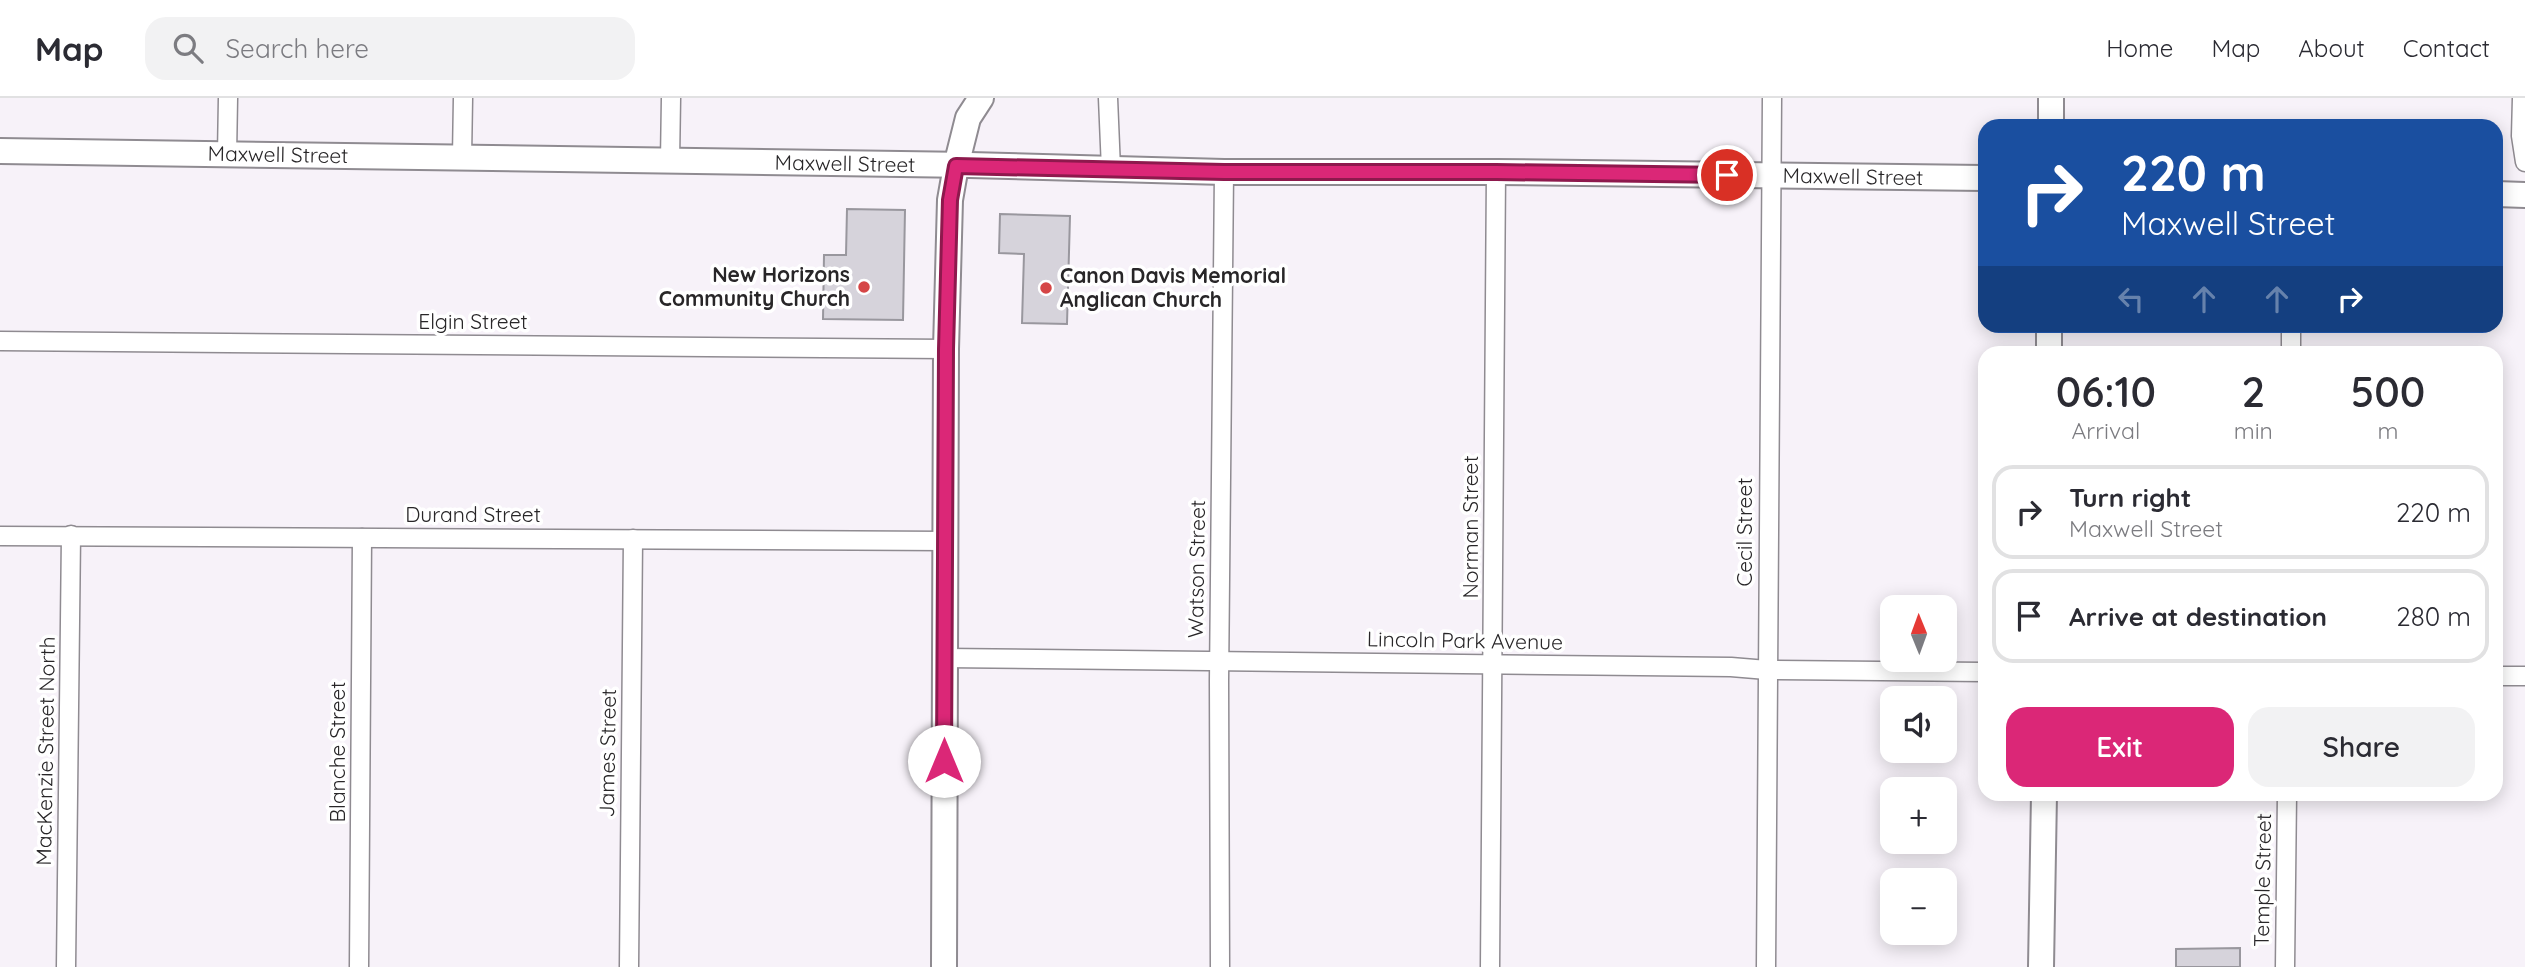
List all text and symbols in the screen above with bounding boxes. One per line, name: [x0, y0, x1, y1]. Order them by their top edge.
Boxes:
search box: [145, 17, 635, 80]
text: Map: [35, 28, 103, 69]
icon: search: [169, 29, 207, 67]
text: Search here: [225, 32, 369, 65]
text: Home: [2106, 33, 2173, 63]
text: Map: [2211, 33, 2260, 63]
text: About: [2298, 33, 2365, 63]
text: Contact: [2403, 33, 2490, 63]
street label: Maxwell Street: [207, 140, 349, 168]
text: 220 m: [2121, 142, 2266, 203]
pin: [1697, 145, 1757, 205]
icon: right: [2006, 147, 2097, 238]
street label: Maxwell Street: [774, 149, 916, 177]
icon: arrive: [1708, 156, 1746, 194]
street label: Maxwell Street: [1782, 162, 1924, 190]
text: Maxwell Street: [2121, 203, 2335, 243]
place label: New Horizons Community Church: [659, 261, 850, 311]
place label: Canon Davis Memorial Anglican Church: [1060, 262, 1286, 312]
marker: New Horizons Community Church: [856, 279, 872, 295]
marker: Canon Davis Memorial Anglican Church: [1038, 280, 1054, 296]
icon: left: [2112, 280, 2150, 318]
icon: ahead: [2185, 280, 2223, 318]
icon: ahead: [2258, 280, 2296, 318]
icon: right: [2331, 280, 2369, 318]
street label: Elgin Street: [418, 308, 528, 334]
text: 06:10: [2056, 365, 2156, 418]
text: 2: [2241, 365, 2265, 418]
text: 500: [2351, 365, 2425, 418]
text: Arrival: [2071, 416, 2140, 445]
text: min: [2234, 416, 2273, 445]
text: m: [2377, 416, 2398, 445]
street label: Norman Street: [1457, 455, 1483, 599]
street label: Cecil Street: [1731, 478, 1757, 586]
text: Turn right: [2069, 481, 2191, 514]
icon: right: [2010, 493, 2048, 531]
text: 220 m: [2396, 496, 2471, 529]
street label: Watson Street: [1182, 500, 1210, 638]
street label: Durand Street: [405, 501, 541, 527]
text: Maxwell Street: [2069, 514, 2223, 543]
north arrow: [1880, 595, 1956, 672]
map controls: [1880, 595, 1957, 945]
icon: arrive: [2010, 597, 2048, 635]
text: Arrive at destination: [2069, 600, 2327, 633]
text: 280 m: [2396, 600, 2471, 633]
street label: Lincoln Park Avenue: [1367, 625, 1563, 655]
street label: MacKenzie Street North: [30, 636, 60, 866]
street label: Blanche Street: [324, 681, 350, 823]
button: sound: [1880, 686, 1957, 763]
street label: James Street: [593, 688, 621, 818]
button: Exit: [2006, 707, 2234, 787]
button: Share: [2248, 707, 2475, 787]
position arrow: [907, 724, 981, 798]
button: +: [1880, 777, 1957, 854]
street label: Temple Street: [2248, 813, 2276, 947]
button: −: [1880, 868, 1957, 945]

